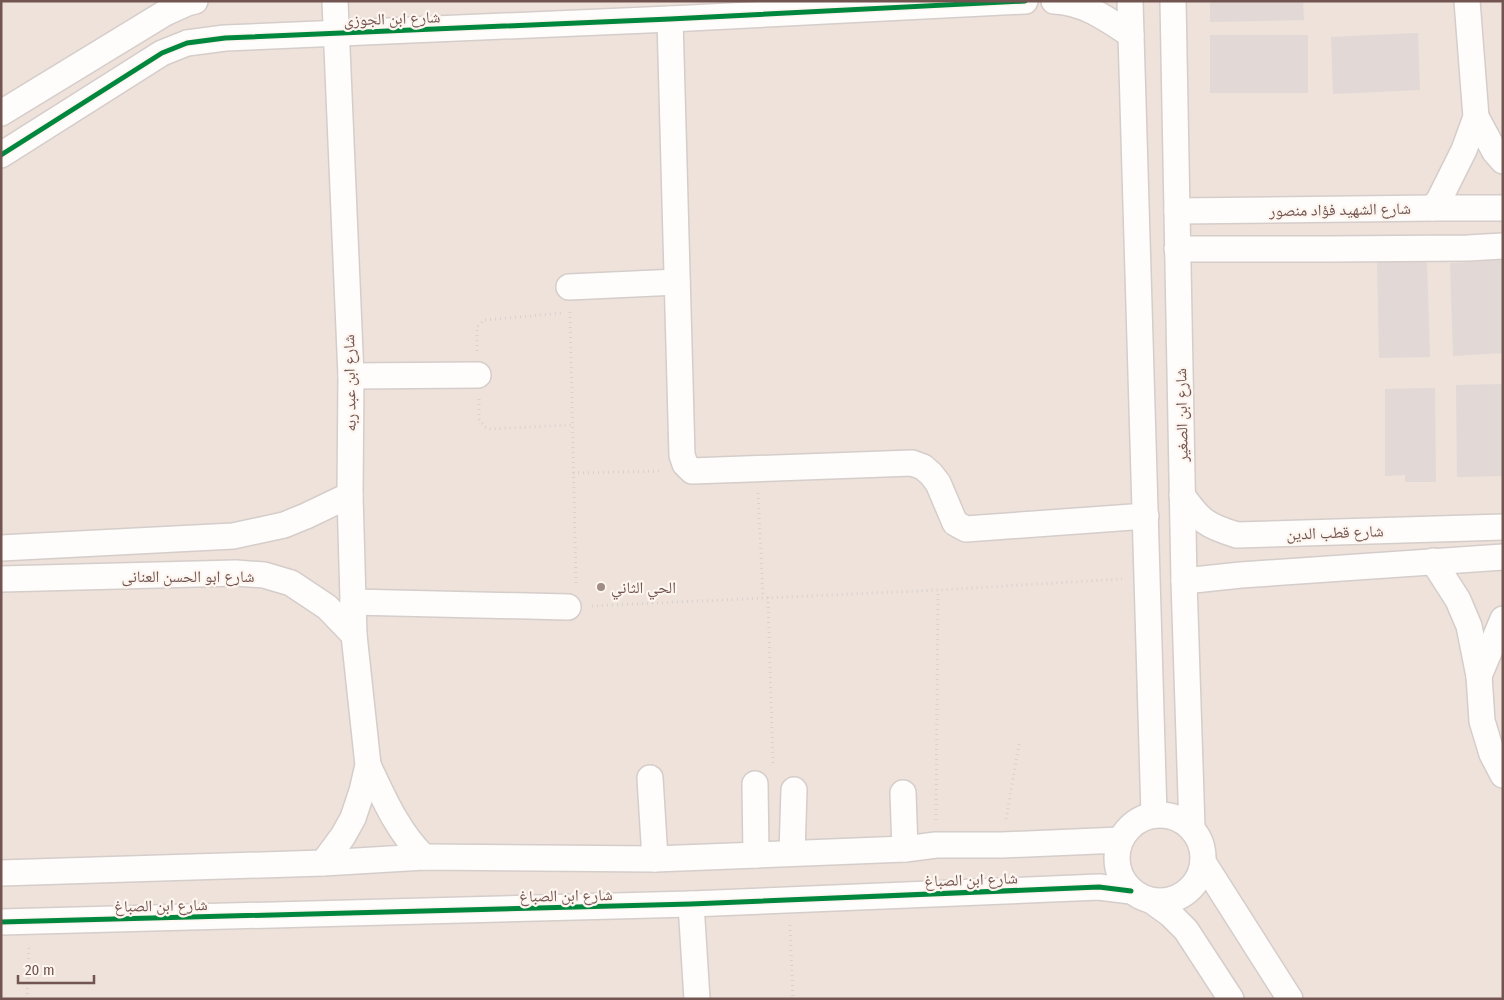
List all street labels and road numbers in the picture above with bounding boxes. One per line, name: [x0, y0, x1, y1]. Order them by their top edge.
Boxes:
street label: شارع ابن الجوزى: [343, 7, 441, 31]
street label: شارع الشهيد فؤاد منصور: [1268, 199, 1411, 221]
street label: شارع ابن عبد ربه: [339, 334, 361, 432]
street label: شارع ابن الصغير: [1171, 368, 1193, 463]
street label: شارع قطب الدين: [1286, 521, 1384, 545]
street label: شارع ابو الحسن العنانى: [121, 567, 255, 587]
street label: شارع ابن الصباغ: [924, 868, 1018, 892]
street label: شارع ابن الصباغ: [519, 885, 613, 907]
street label: شارع ابن الصباغ: [114, 895, 208, 917]

